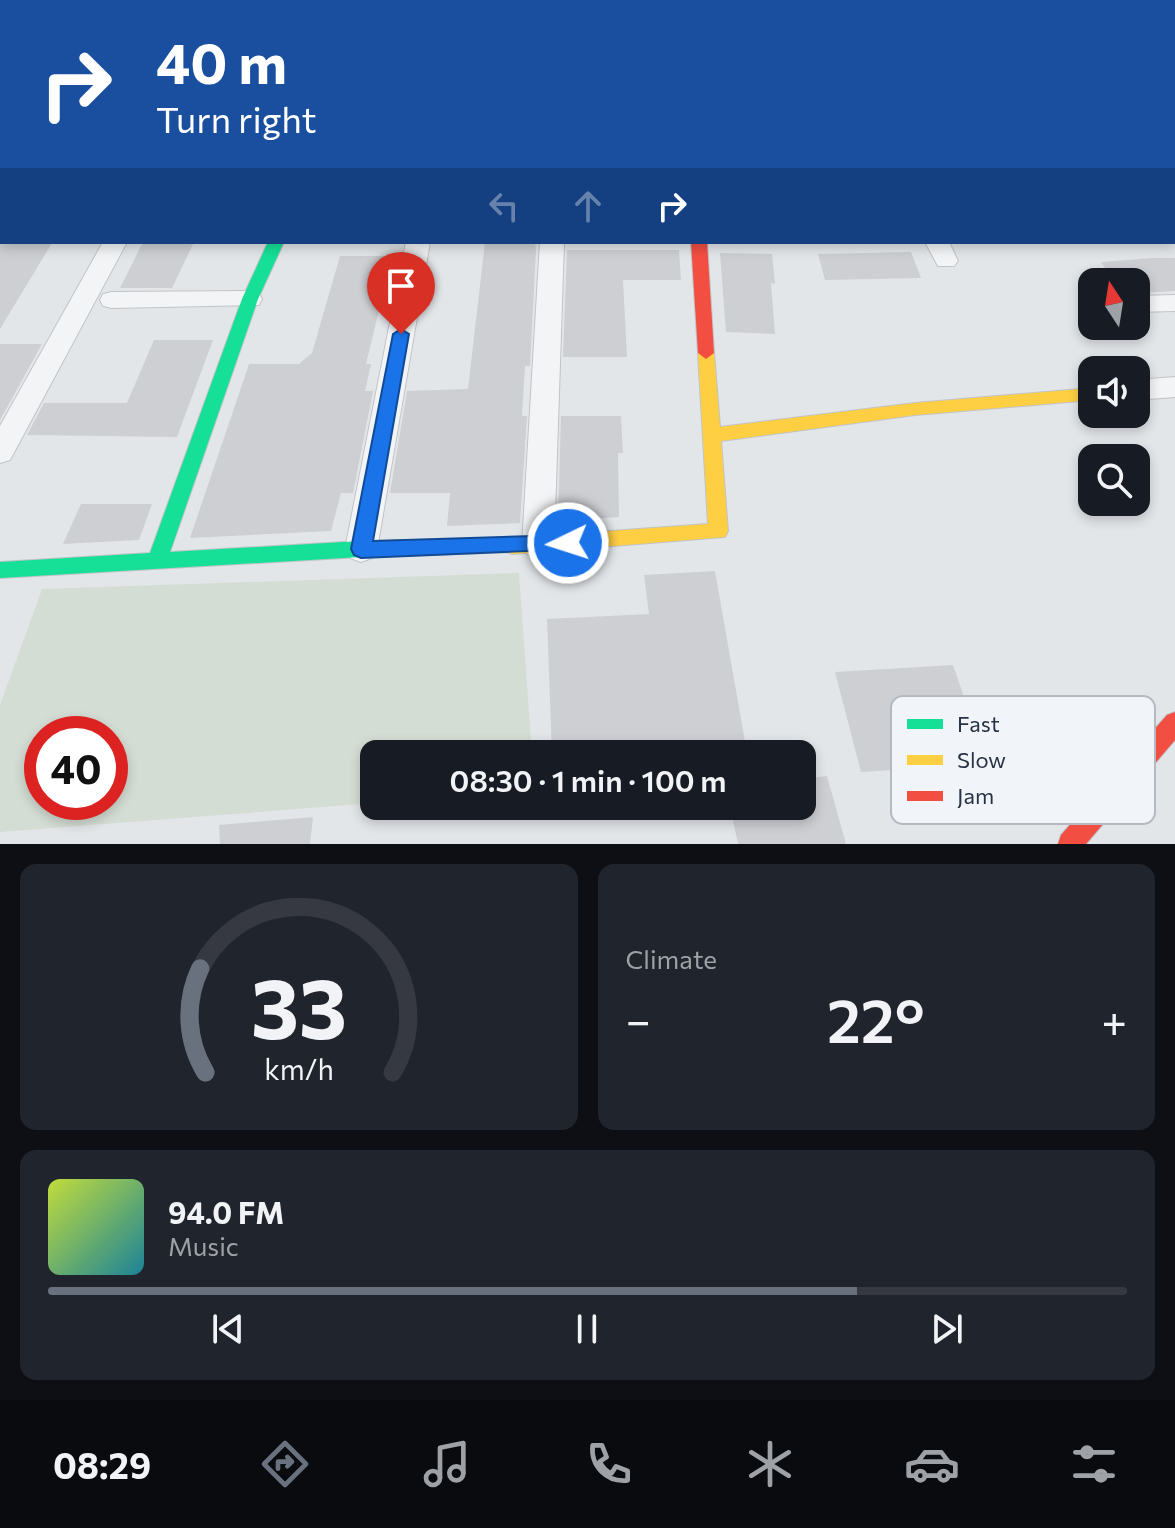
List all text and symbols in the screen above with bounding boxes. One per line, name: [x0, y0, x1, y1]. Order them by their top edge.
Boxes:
text: 40 m: [156, 27, 287, 96]
icon: right: [24, 32, 128, 136]
text: Turn right: [156, 96, 317, 140]
icon: left: [482, 184, 526, 228]
icon: ahead: [566, 184, 610, 228]
icon: right: [650, 184, 694, 228]
pin: [367, 252, 435, 334]
icon: arrive: [379, 264, 423, 308]
north arrow: [1078, 268, 1150, 340]
map controls: [1078, 268, 1150, 516]
button: sound: [1078, 356, 1150, 428]
button: search: [1078, 444, 1150, 516]
position arrow: [526, 501, 610, 585]
legend: [891, 696, 1155, 824]
text: Fast: [957, 710, 1000, 737]
speed limit sign: 40: [24, 716, 128, 820]
text: Slow: [957, 746, 1006, 773]
text: 08:30 · 1 min · 100 m: [450, 761, 726, 798]
text: Jam: [957, 782, 994, 809]
text: Climate: [626, 943, 717, 974]
text: 33: [251, 954, 347, 1056]
text: 22°: [827, 982, 925, 1055]
text: −: [626, 992, 651, 1046]
text: +: [1101, 992, 1127, 1046]
text: km/h: [264, 1051, 334, 1086]
text: 94.0 FM: [168, 1193, 284, 1230]
text: Music: [168, 1230, 239, 1261]
icon: previous: [206, 1307, 250, 1351]
icon: pause: [565, 1307, 609, 1351]
icon: next: [925, 1307, 969, 1351]
icon: directions: [257, 1436, 313, 1492]
icon: music: [419, 1436, 475, 1492]
icon: phone: [581, 1436, 637, 1492]
icon: climate: [742, 1436, 798, 1492]
icon: car: [904, 1436, 960, 1492]
icon: filters: [1066, 1436, 1122, 1492]
text: 08:29: [53, 1442, 151, 1486]

